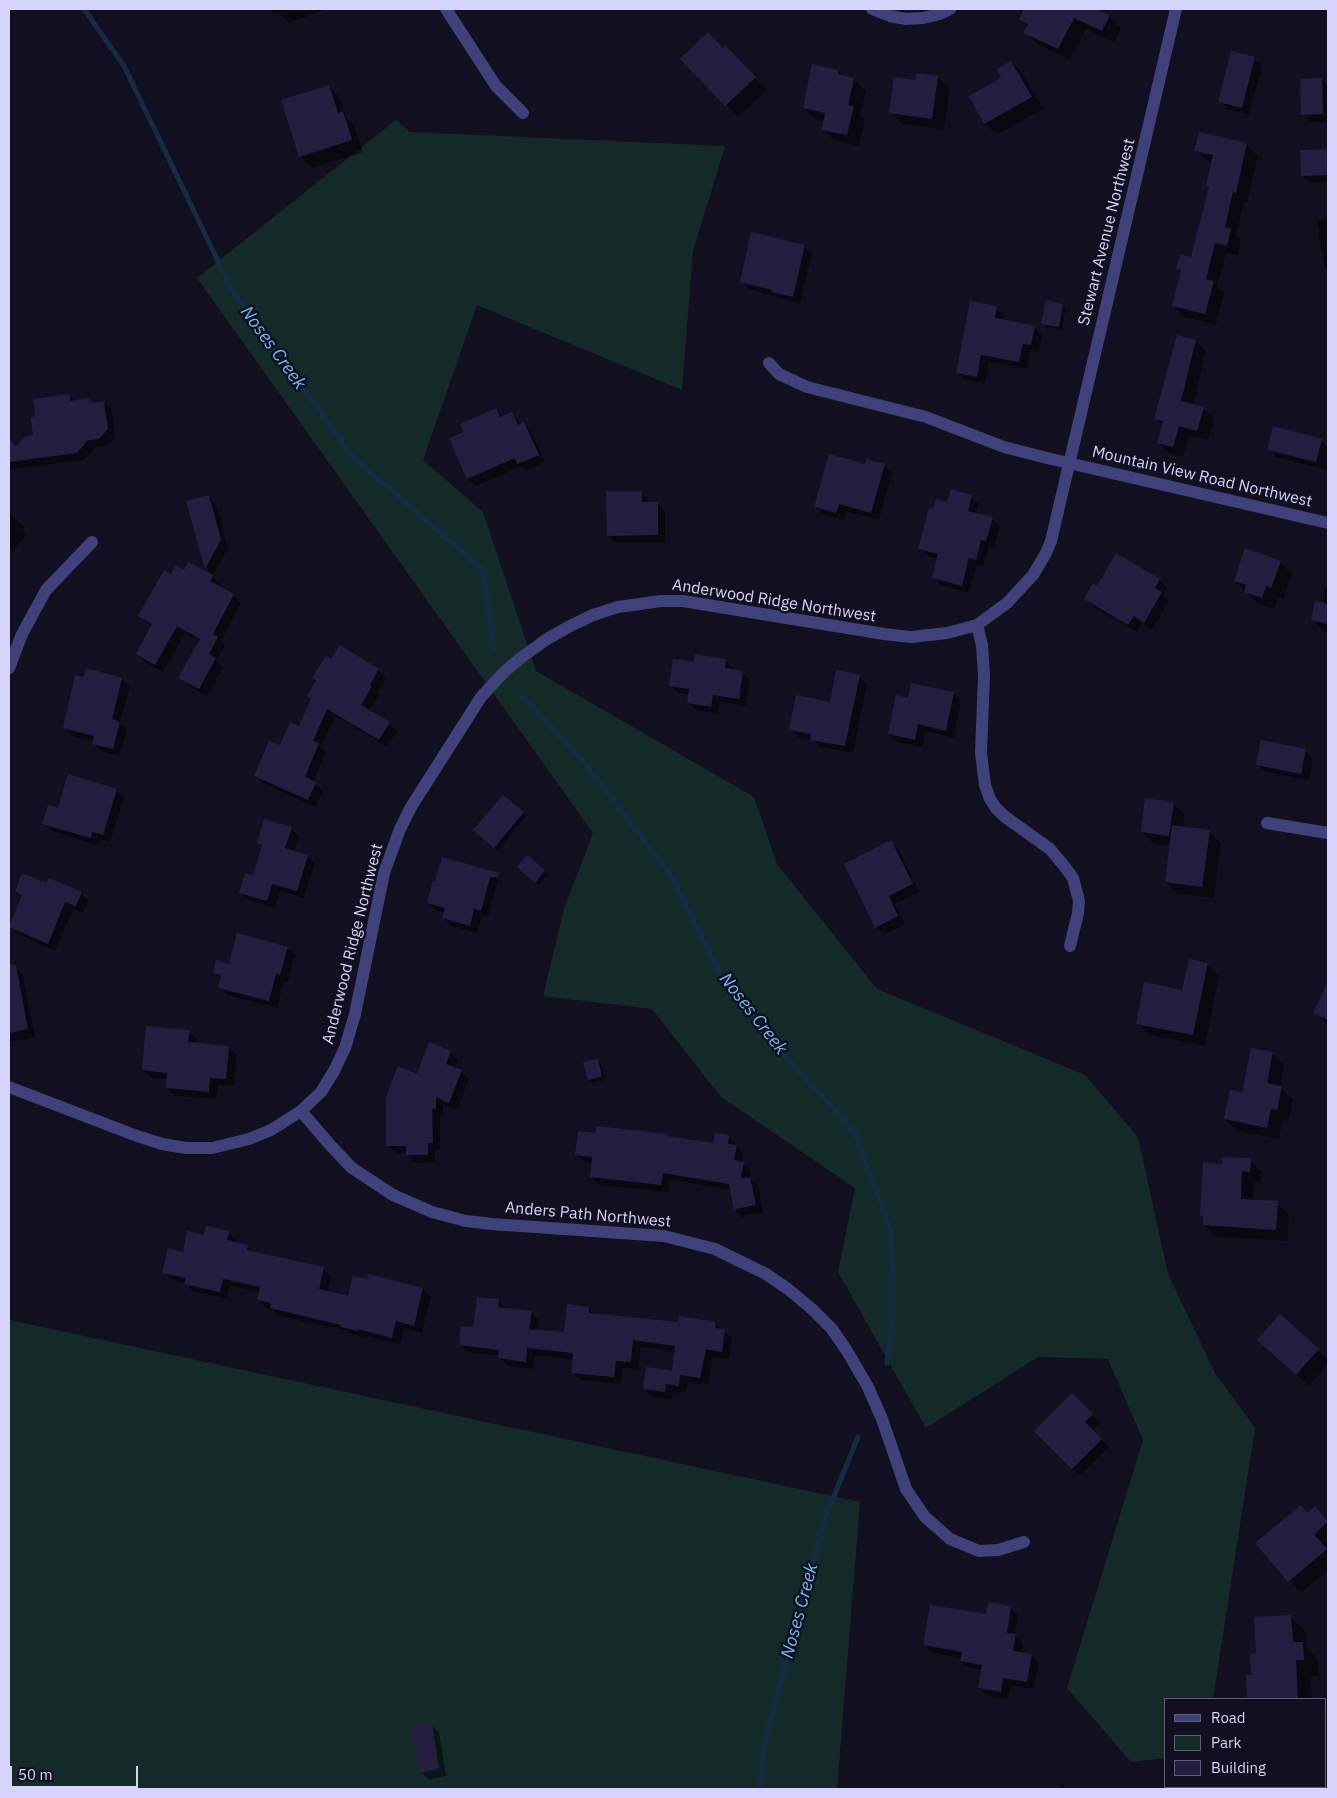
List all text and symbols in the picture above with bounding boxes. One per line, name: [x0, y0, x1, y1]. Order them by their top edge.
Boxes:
street label: Stewart Avenue Northwest: [1074, 137, 1140, 327]
water label: Noses Creek: [236, 302, 310, 394]
street label: Mountain View Road Northwest: [1090, 442, 1314, 512]
street label: Anderwood Ridge Northwest: [671, 575, 877, 627]
street label: Anderwood Ridge Northwest: [319, 842, 387, 1046]
water label: Noses Creek: [714, 969, 792, 1059]
street label: Anders Path Northwest: [504, 1198, 672, 1232]
water label: Noses Creek: [777, 1561, 823, 1661]
legend: [1164, 1698, 1327, 1788]
text: Road: [1211, 1708, 1246, 1727]
text: Park: [1211, 1733, 1241, 1752]
scale bar: [12, 1756, 140, 1788]
text: Building: [1211, 1758, 1266, 1777]
text: 50 m: [18, 1765, 53, 1784]

